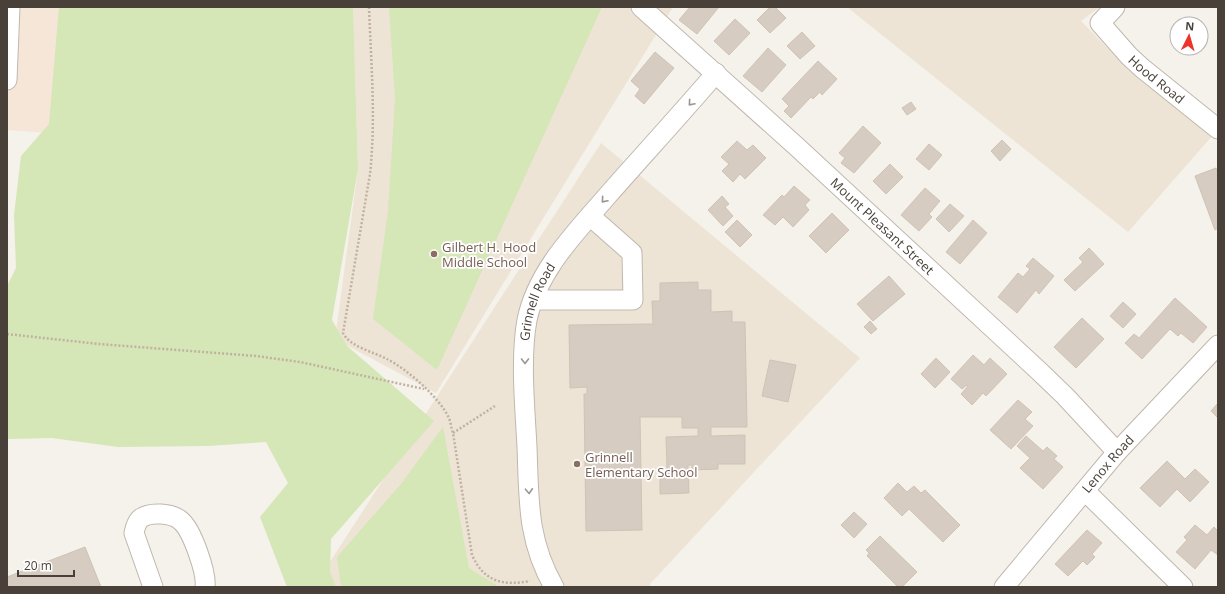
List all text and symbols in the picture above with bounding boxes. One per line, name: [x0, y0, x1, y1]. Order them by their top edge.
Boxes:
north arrow: [1169, 16, 1209, 56]
text: N: [1185, 18, 1195, 33]
street label: Hood Road: [1125, 51, 1188, 108]
one-way arrow: [688, 98, 695, 105]
street label: Mount Pleasant Street: [827, 174, 938, 279]
one-way arrow: [602, 195, 609, 203]
place label: Gilbert H. Hood Middle School: [442, 238, 536, 271]
marker: Gilbert H. Hood Middle School: [429, 249, 439, 259]
street label: Grinnell Road: [515, 259, 559, 342]
one-way arrow: [521, 358, 529, 364]
street label: Lenox Road: [1078, 431, 1138, 497]
place label: Grinnell Elementary School: [585, 448, 697, 481]
marker: Grinnell Elementary School: [572, 459, 582, 469]
one-way arrow: [524, 488, 533, 494]
scale bar: [18, 552, 74, 578]
text: 20 m: [24, 557, 52, 574]

